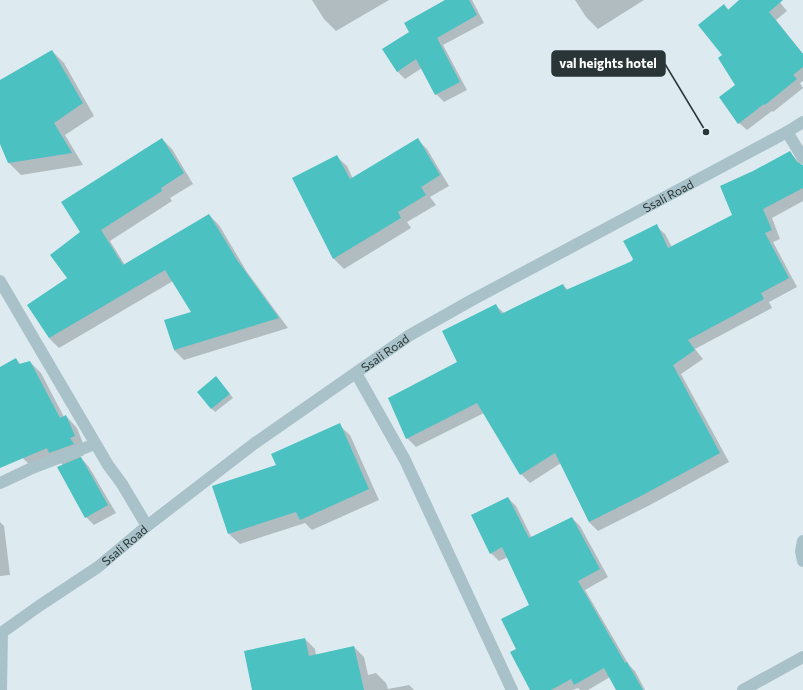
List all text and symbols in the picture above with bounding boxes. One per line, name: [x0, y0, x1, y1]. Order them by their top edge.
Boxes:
callout: val heights hotel: [552, 51, 665, 76]
text: val heights hotel: [559, 55, 657, 71]
street label: Ssali Road: [640, 176, 696, 215]
street label: Ssali Road: [358, 331, 412, 374]
street label: Ssali Road: [99, 522, 150, 568]

